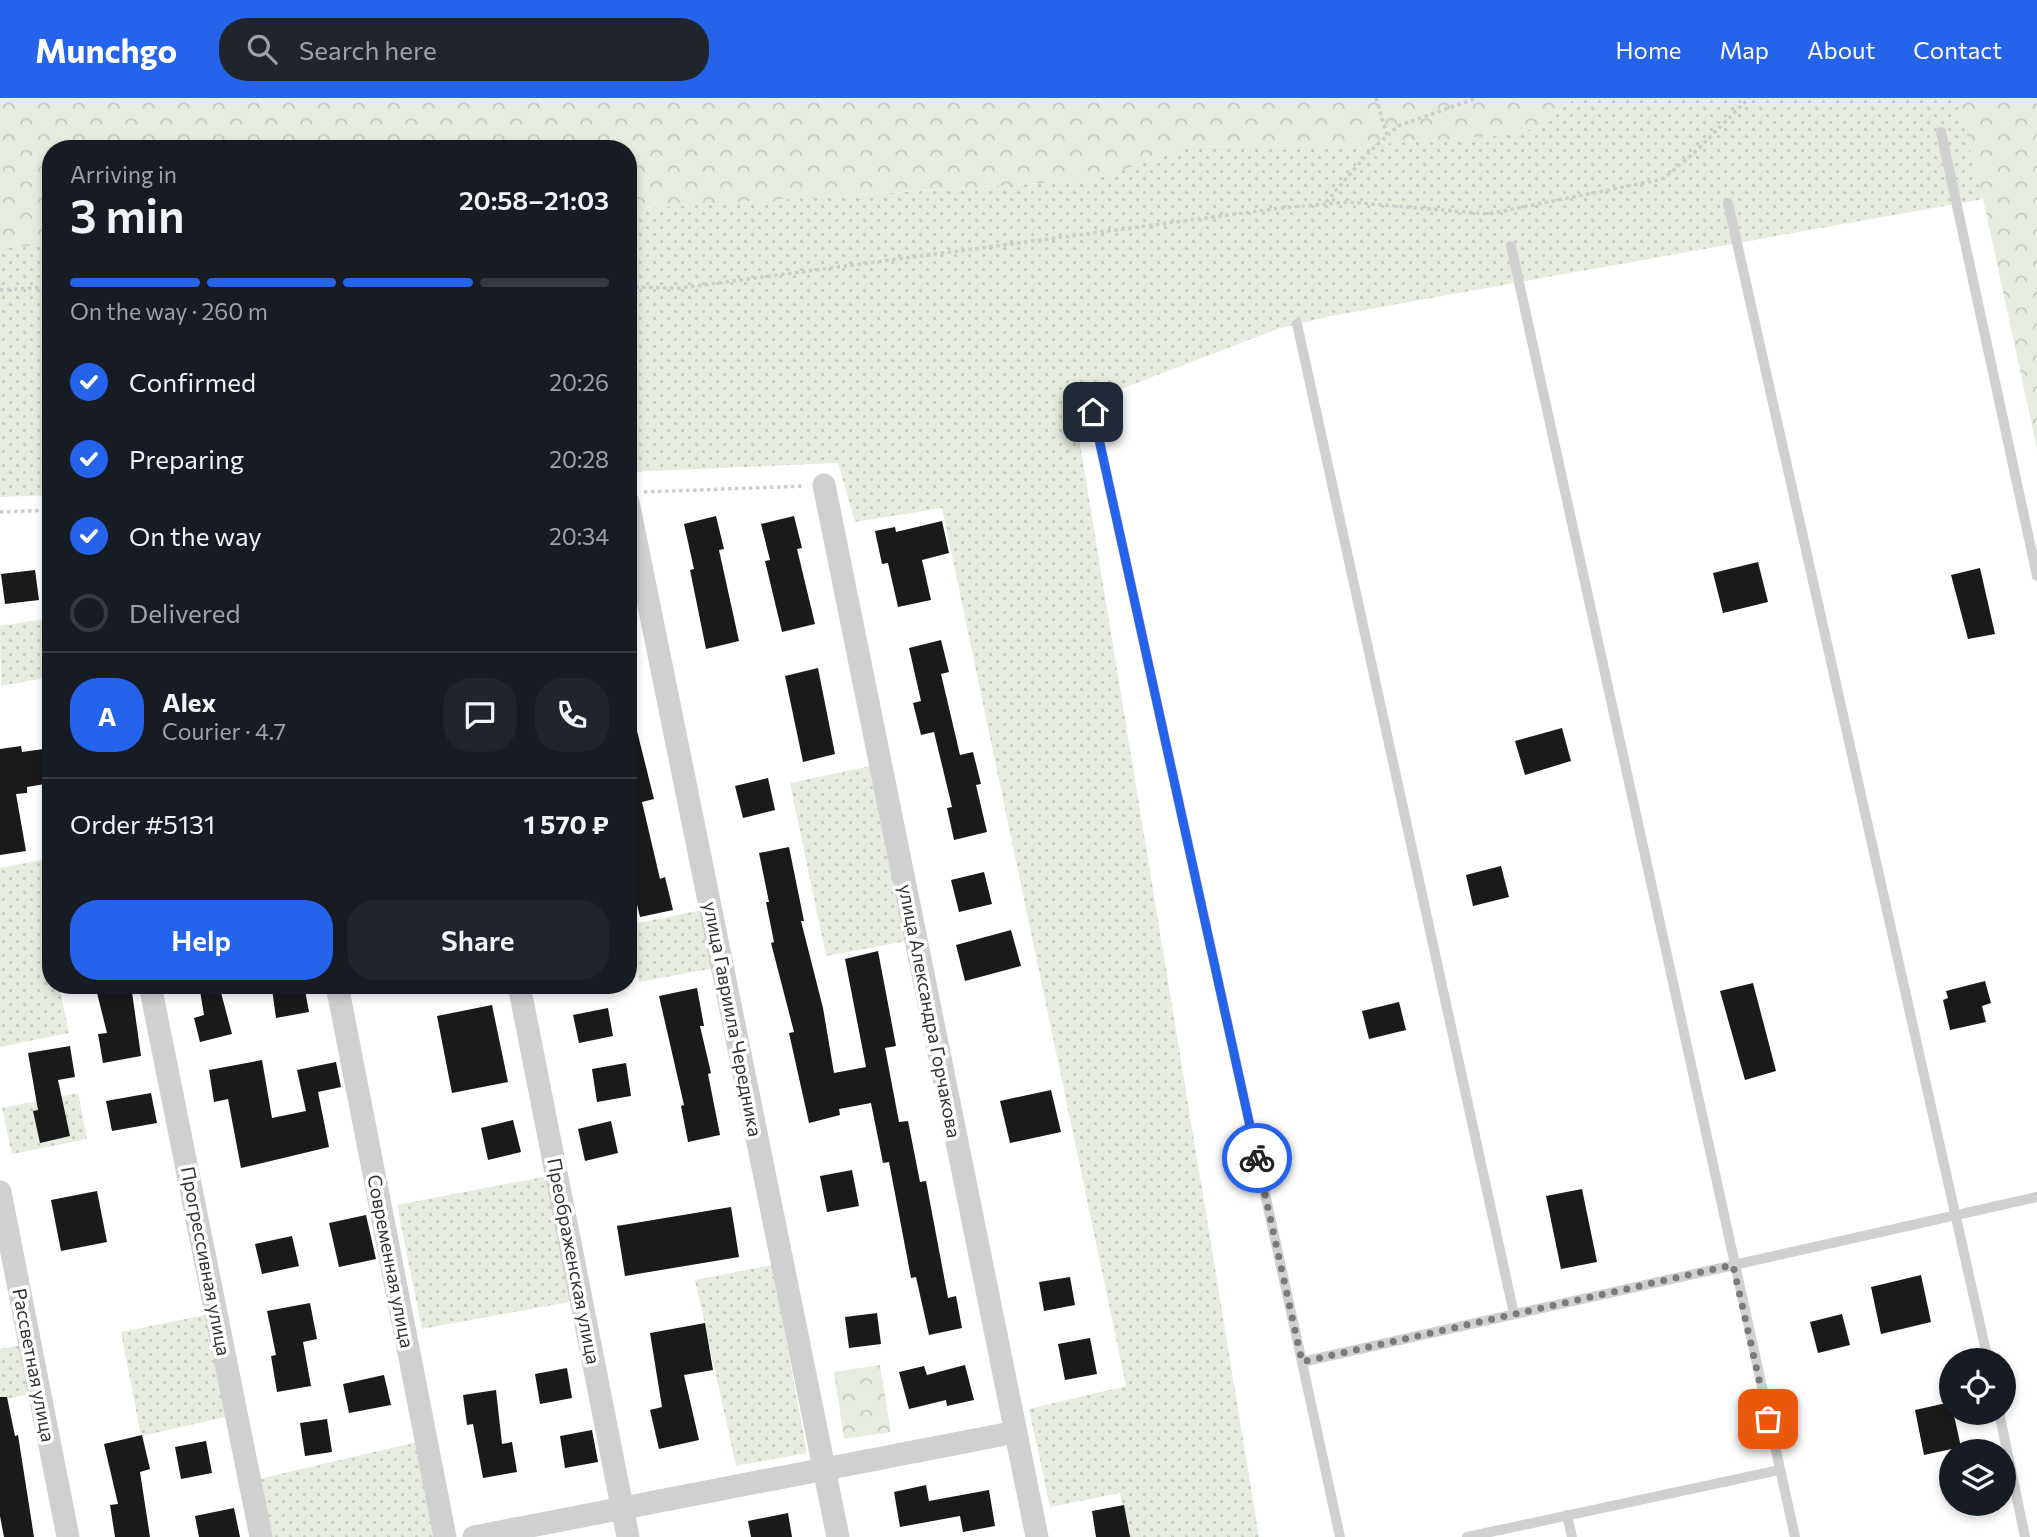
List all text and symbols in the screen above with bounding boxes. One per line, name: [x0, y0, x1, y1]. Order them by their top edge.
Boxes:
search box: [219, 18, 709, 81]
text: Munchgo: [35, 29, 177, 70]
icon: search: [243, 30, 281, 68]
text: Search here: [299, 34, 437, 65]
text: Home: [1616, 35, 1682, 64]
text: Map: [1720, 35, 1769, 64]
text: About: [1807, 35, 1875, 64]
text: Contact: [1913, 35, 2002, 64]
text: Arriving in: [70, 160, 177, 188]
text: 20:58–21:03: [459, 184, 609, 215]
text: 3 min: [70, 186, 185, 242]
text: On the way · 260 m: [70, 297, 268, 325]
icon: check: [70, 363, 108, 401]
text: Confirmed: [129, 366, 256, 397]
text: 20:26: [549, 368, 609, 396]
pin: [1063, 382, 1123, 442]
icon: home: [1074, 393, 1112, 431]
icon: check: [70, 440, 108, 478]
text: Preparing: [129, 443, 244, 474]
text: 20:28: [549, 445, 609, 473]
icon: check: [70, 517, 108, 555]
text: On the way: [129, 520, 262, 551]
text: 20:34: [549, 522, 609, 550]
text: Delivered: [129, 597, 240, 628]
button: chat: [443, 678, 517, 752]
button: phone: [535, 678, 609, 752]
text: Alex: [162, 686, 216, 717]
text: A: [98, 700, 116, 731]
text: Courier · 4.7: [162, 717, 286, 745]
text: Order #5131: [70, 808, 215, 839]
text: 1 570 ₽: [524, 808, 609, 839]
street label: улица Александра Горчакова: [895, 882, 966, 1140]
street label: улица Гавриила Чередника: [699, 899, 768, 1138]
button: Help: [70, 900, 333, 980]
button: Share: [347, 900, 609, 980]
courier: [1222, 1123, 1292, 1193]
icon: bike: [1238, 1139, 1276, 1177]
street label: Преображенская улица: [543, 1156, 606, 1366]
street label: Прогрессивная улица: [177, 1164, 236, 1357]
street label: Современная улица: [363, 1172, 420, 1350]
street label: Рассветная улица: [8, 1286, 61, 1444]
map controls: [1939, 1348, 2016, 1516]
button: locate: [1939, 1348, 2016, 1425]
pin: [1738, 1389, 1798, 1449]
icon: bag: [1749, 1400, 1787, 1438]
button: layers: [1939, 1439, 2016, 1516]

